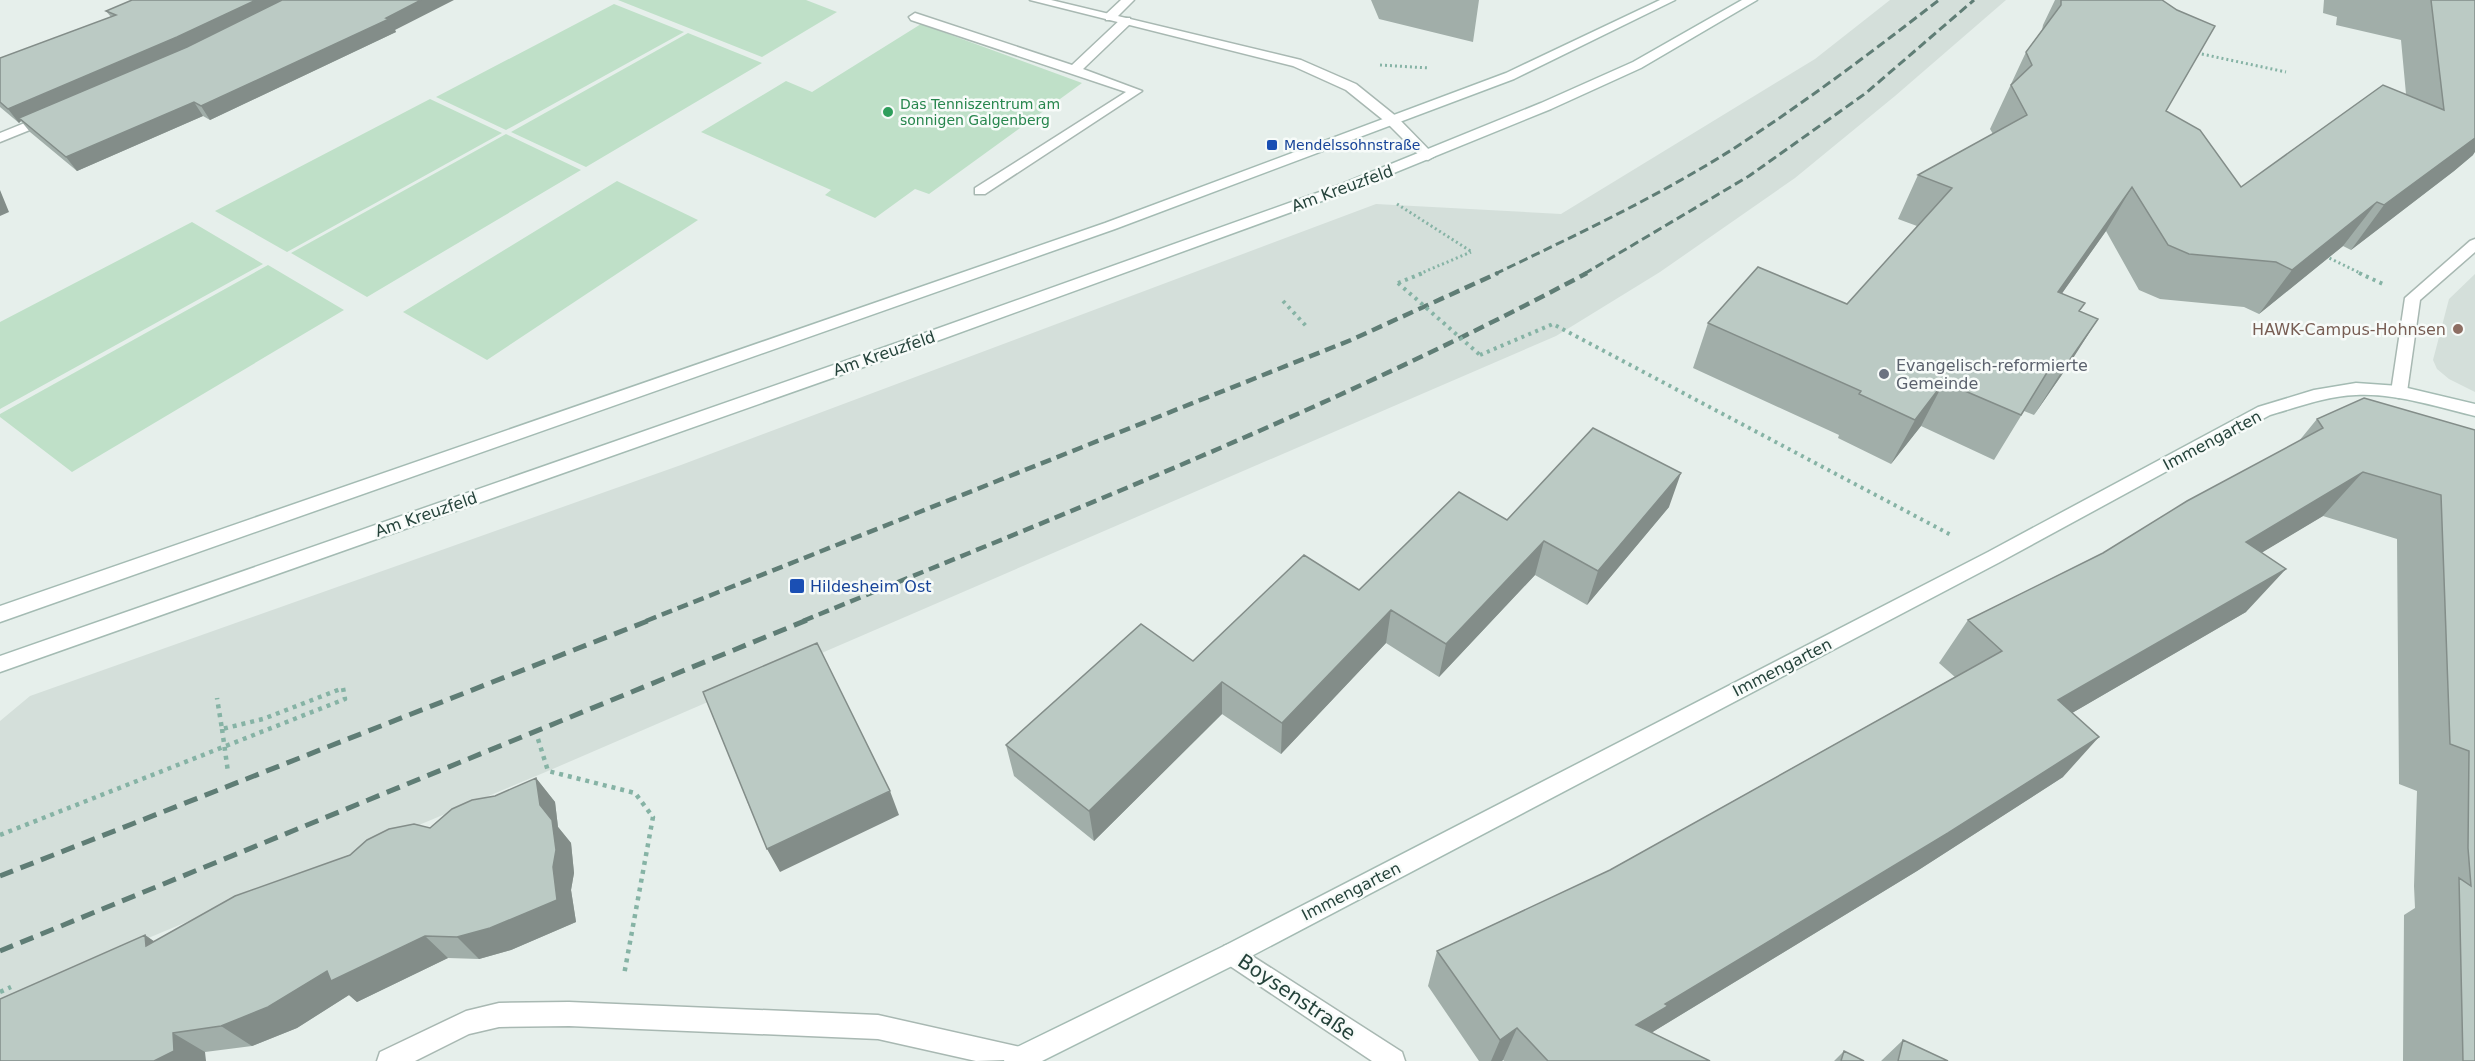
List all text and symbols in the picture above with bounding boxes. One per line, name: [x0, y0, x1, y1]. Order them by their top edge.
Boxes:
place label: Das Tenniszentrum am sonnigen Galgenberg: [900, 96, 1060, 128]
marker: Das Tenniszentrum am sonnigen Galgenberg: [881, 105, 895, 119]
place label: Mendelssohnstraße: [1284, 137, 1420, 153]
marker: Mendelssohnstraße: [1265, 138, 1279, 152]
street label: Am Kreuzfeld: [1289, 161, 1396, 216]
place label: HAWK-Campus-Hohnsen: [2252, 320, 2446, 339]
marker: HAWK-Campus-Hohnsen: [2451, 322, 2465, 336]
street label: Am Kreuzfeld: [831, 327, 938, 380]
place label: Evangelisch-reformierte Gemeinde: [1896, 356, 2088, 393]
marker: Evangelisch-reformierte Gemeinde: [1877, 367, 1891, 381]
street label: Immengarten: [2160, 407, 2265, 474]
street label: Am Kreuzfeld: [373, 488, 480, 541]
marker: Hildesheim Ost: [788, 577, 806, 595]
place label: Hildesheim Ost: [810, 577, 932, 596]
street label: Immengarten: [1730, 634, 1835, 701]
street label: Immengarten: [1299, 858, 1404, 925]
street label: Boysenstraße: [1234, 949, 1360, 1045]

